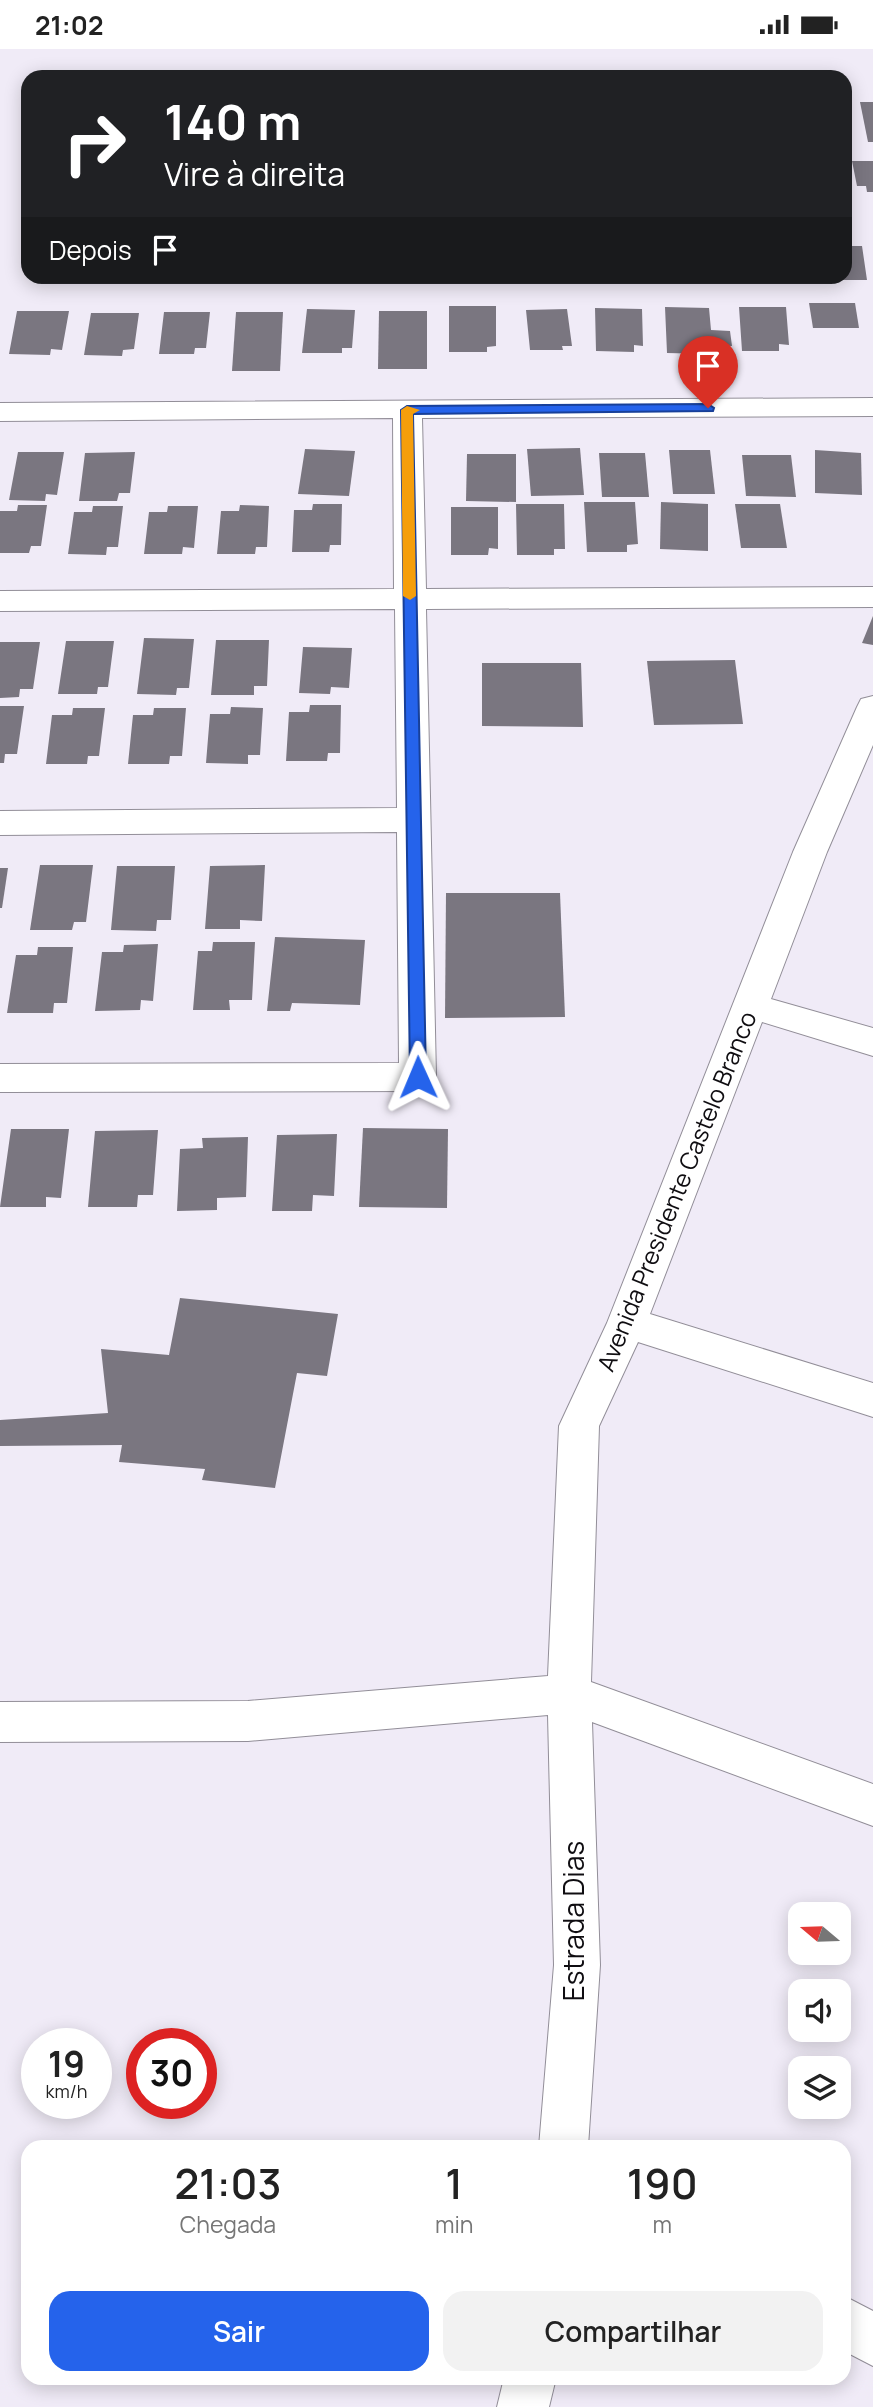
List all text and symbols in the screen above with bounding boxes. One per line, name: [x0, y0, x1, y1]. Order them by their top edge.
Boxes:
text: 21:02: [35, 7, 103, 43]
text: 140 m: [164, 88, 301, 155]
icon: right: [49, 98, 140, 189]
text: Vire à direita: [164, 152, 345, 196]
icon: arrive: [146, 231, 184, 269]
text: Depois: [49, 232, 132, 268]
pin: [678, 336, 738, 408]
icon: arrive: [689, 347, 727, 385]
street label: Avenida Presidente Castelo Branco: [589, 1006, 763, 1376]
position arrow: [381, 1040, 455, 1114]
street label: Estrada Dias: [554, 1841, 592, 2001]
north arrow: [788, 1902, 850, 1965]
map controls: [788, 1902, 851, 2119]
button: sound: [788, 1979, 851, 2042]
speed limit sign: 30: [126, 2028, 217, 2119]
text: 19: [48, 2040, 85, 2088]
button: layers: [788, 2056, 851, 2119]
text: km/h: [46, 2079, 87, 2103]
text: 21:03: [174, 2154, 282, 2212]
text: 1: [445, 2154, 463, 2212]
text: 190: [627, 2154, 698, 2212]
text: Chegada: [180, 2208, 276, 2240]
text: min: [435, 2208, 473, 2240]
text: m: [652, 2208, 672, 2240]
button: Sair: [49, 2291, 429, 2371]
button: Compartilhar: [443, 2291, 823, 2371]

